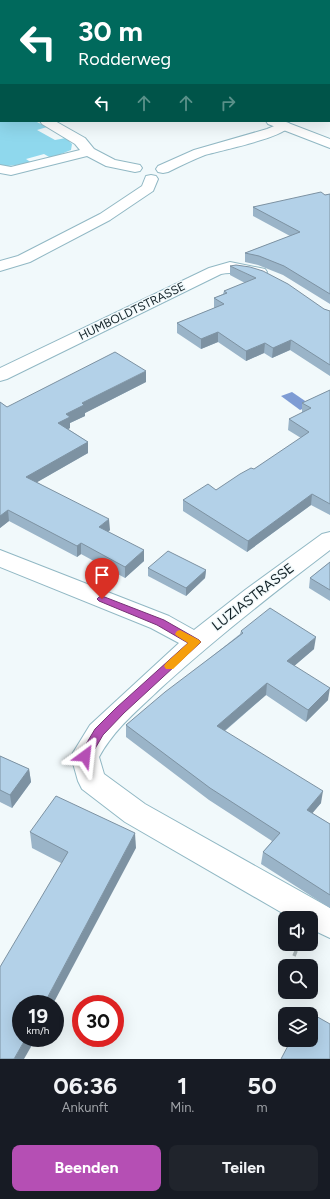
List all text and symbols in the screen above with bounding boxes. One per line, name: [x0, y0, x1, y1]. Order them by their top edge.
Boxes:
text: 30 m: [78, 14, 143, 48]
icon: left: [12, 16, 64, 68]
text: Rodderweg: [78, 48, 171, 70]
icon: left: [91, 92, 113, 114]
icon: ahead: [133, 92, 155, 114]
icon: ahead: [175, 92, 197, 114]
icon: right: [217, 92, 239, 114]
street label: HUMBOLDTSTRASSE: [76, 279, 188, 343]
pin: [85, 558, 119, 599]
street label: LUZIASTRASSE: [209, 560, 297, 634]
icon: arrive: [91, 564, 113, 586]
position arrow: [64, 735, 106, 777]
map controls: [278, 911, 318, 1047]
button: sound: [278, 911, 318, 951]
button: search: [278, 959, 318, 999]
speed limit sign: 30: [72, 995, 124, 1047]
text: 19: [28, 1004, 48, 1028]
button: layers: [278, 1007, 318, 1047]
text: km/h: [27, 1024, 49, 1037]
text: 06:36: [53, 1071, 117, 1100]
text: 1: [177, 1071, 187, 1100]
text: 50: [247, 1071, 277, 1100]
text: Ankunft: [62, 1100, 108, 1115]
text: Min.: [170, 1100, 194, 1115]
text: m: [257, 1100, 268, 1115]
button: Beenden: [12, 1145, 161, 1191]
button: Teilen: [169, 1145, 318, 1191]

